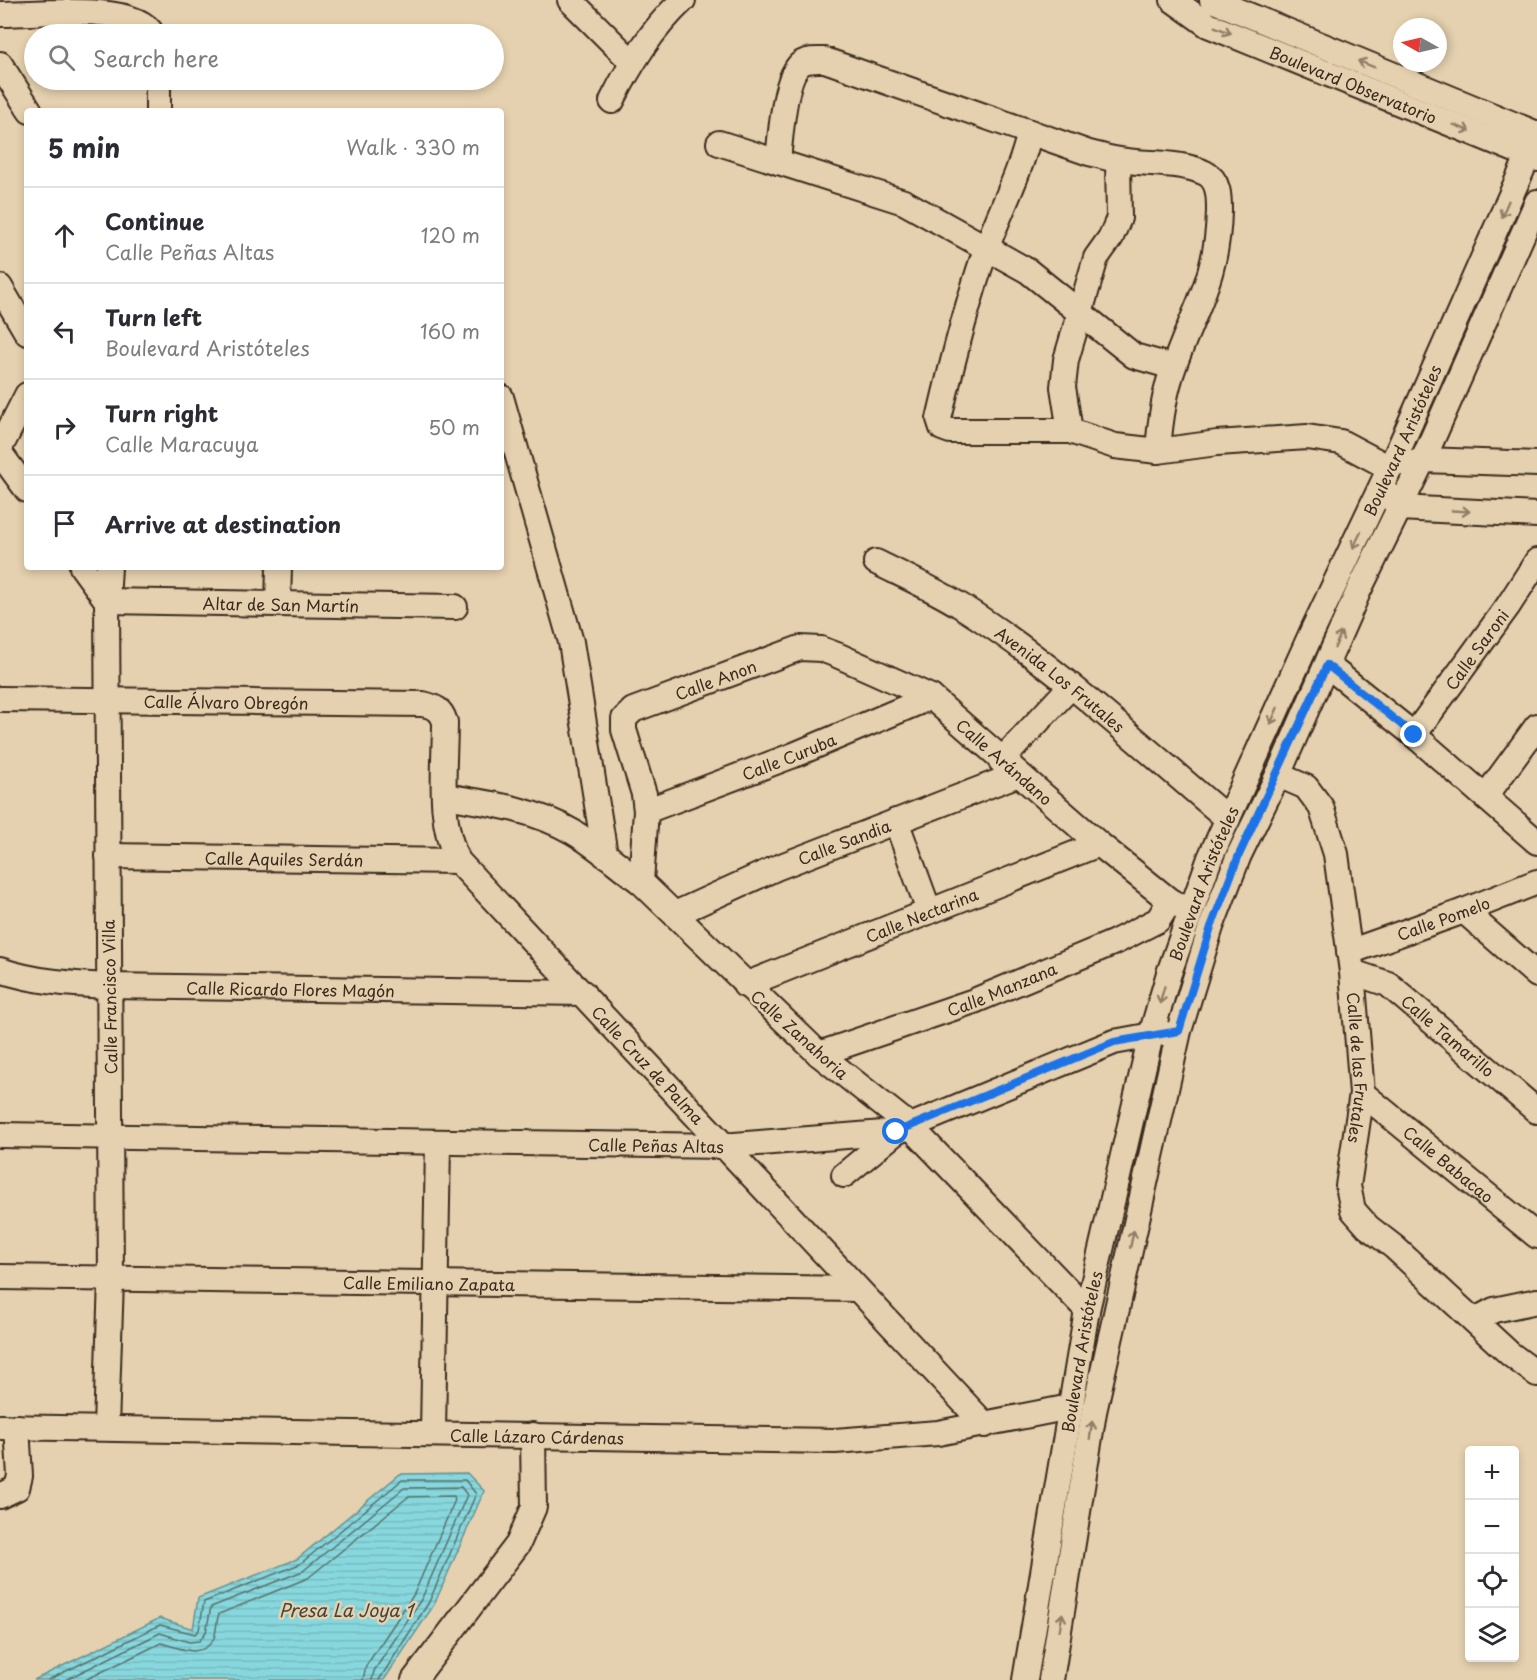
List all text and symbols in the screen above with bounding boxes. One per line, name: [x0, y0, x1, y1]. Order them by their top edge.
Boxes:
north arrow: [1393, 18, 1447, 72]
search box: [24, 24, 504, 90]
one-way arrow: [1213, 26, 1231, 37]
street label: Boulevard Observatorio: [1266, 39, 1441, 129]
icon: search: [45, 41, 78, 74]
text: Search here: [93, 41, 219, 74]
one-way arrow: [1357, 58, 1376, 69]
one-way arrow: [1452, 123, 1470, 134]
text: 5 min: [48, 128, 120, 167]
text: Walk · 330 m: [346, 132, 480, 162]
one-way arrow: [1499, 199, 1510, 217]
text: Continue: [105, 204, 204, 237]
icon: ahead: [48, 219, 81, 252]
text: 120 m: [421, 220, 480, 250]
text: Calle Peñas Altas: [105, 237, 274, 267]
text: Turn left: [105, 300, 202, 333]
icon: left: [48, 315, 81, 348]
text: 160 m: [420, 316, 480, 346]
text: Boulevard Aristóteles: [105, 333, 310, 363]
street label: Boulevard Aristóteles: [1357, 361, 1447, 520]
text: Turn right: [105, 396, 218, 429]
icon: right: [48, 411, 81, 444]
text: 50 m: [428, 412, 480, 442]
text: Calle Maracuya: [105, 429, 258, 459]
one-way arrow: [1451, 506, 1471, 517]
icon: arrive: [48, 507, 81, 540]
text: Arrive at destination: [105, 507, 341, 540]
one-way arrow: [1350, 530, 1362, 548]
street label: Altar de San Martín: [202, 591, 359, 617]
street label: Calle Saroni: [1439, 604, 1514, 695]
street label: Avenida Los Frutales: [991, 620, 1130, 738]
one-way arrow: [1333, 631, 1344, 649]
street label: Calle Anon: [671, 653, 760, 705]
street label: Calle Álvaro Obregón: [143, 689, 308, 715]
one-way arrow: [1267, 707, 1279, 725]
street label: Calle Arándano: [951, 713, 1058, 810]
route end: [1400, 721, 1426, 747]
street label: Calle Curuba: [738, 727, 840, 786]
street label: Boulevard Aristóteles: [1162, 802, 1244, 964]
street label: Calle Sandia: [794, 813, 894, 870]
street label: Calle Aquiles Serdán: [205, 845, 363, 872]
street label: Calle Nectarina: [862, 881, 981, 948]
street label: Calle Pomelo: [1393, 890, 1493, 946]
street label: Calle Francisco Villa: [96, 919, 122, 1075]
street label: Calle Manzana: [944, 956, 1060, 1021]
street label: Calle Ricardo Flores Magón: [186, 975, 395, 1002]
street label: Calle Zanahoria: [746, 984, 854, 1084]
one-way arrow: [1156, 985, 1168, 1004]
street label: Calle Tamarillo: [1396, 989, 1500, 1082]
street label: Calle de las Frutales: [1342, 991, 1374, 1145]
street label: Calle Cruz de Palma: [587, 1000, 710, 1130]
route start: [882, 1118, 908, 1144]
street label: Calle Babacao: [1398, 1120, 1499, 1208]
street label: Calle Peñas Altas: [588, 1132, 724, 1158]
one-way arrow: [1126, 1230, 1138, 1249]
street label: Boulevard Aristóteles: [1055, 1269, 1108, 1434]
street label: Calle Emiliano Zapata: [343, 1270, 515, 1296]
one-way arrow: [1086, 1420, 1097, 1440]
street label: Calle Lázaro Cárdenas: [450, 1423, 624, 1449]
map controls: [1465, 1446, 1519, 1662]
button: +: [1465, 1446, 1519, 1500]
button: −: [1465, 1500, 1519, 1554]
button: locate: [1465, 1554, 1519, 1608]
water label: Presa La Joya 1: [279, 1596, 416, 1623]
button: layers: [1465, 1608, 1519, 1662]
one-way arrow: [1056, 1613, 1067, 1633]

